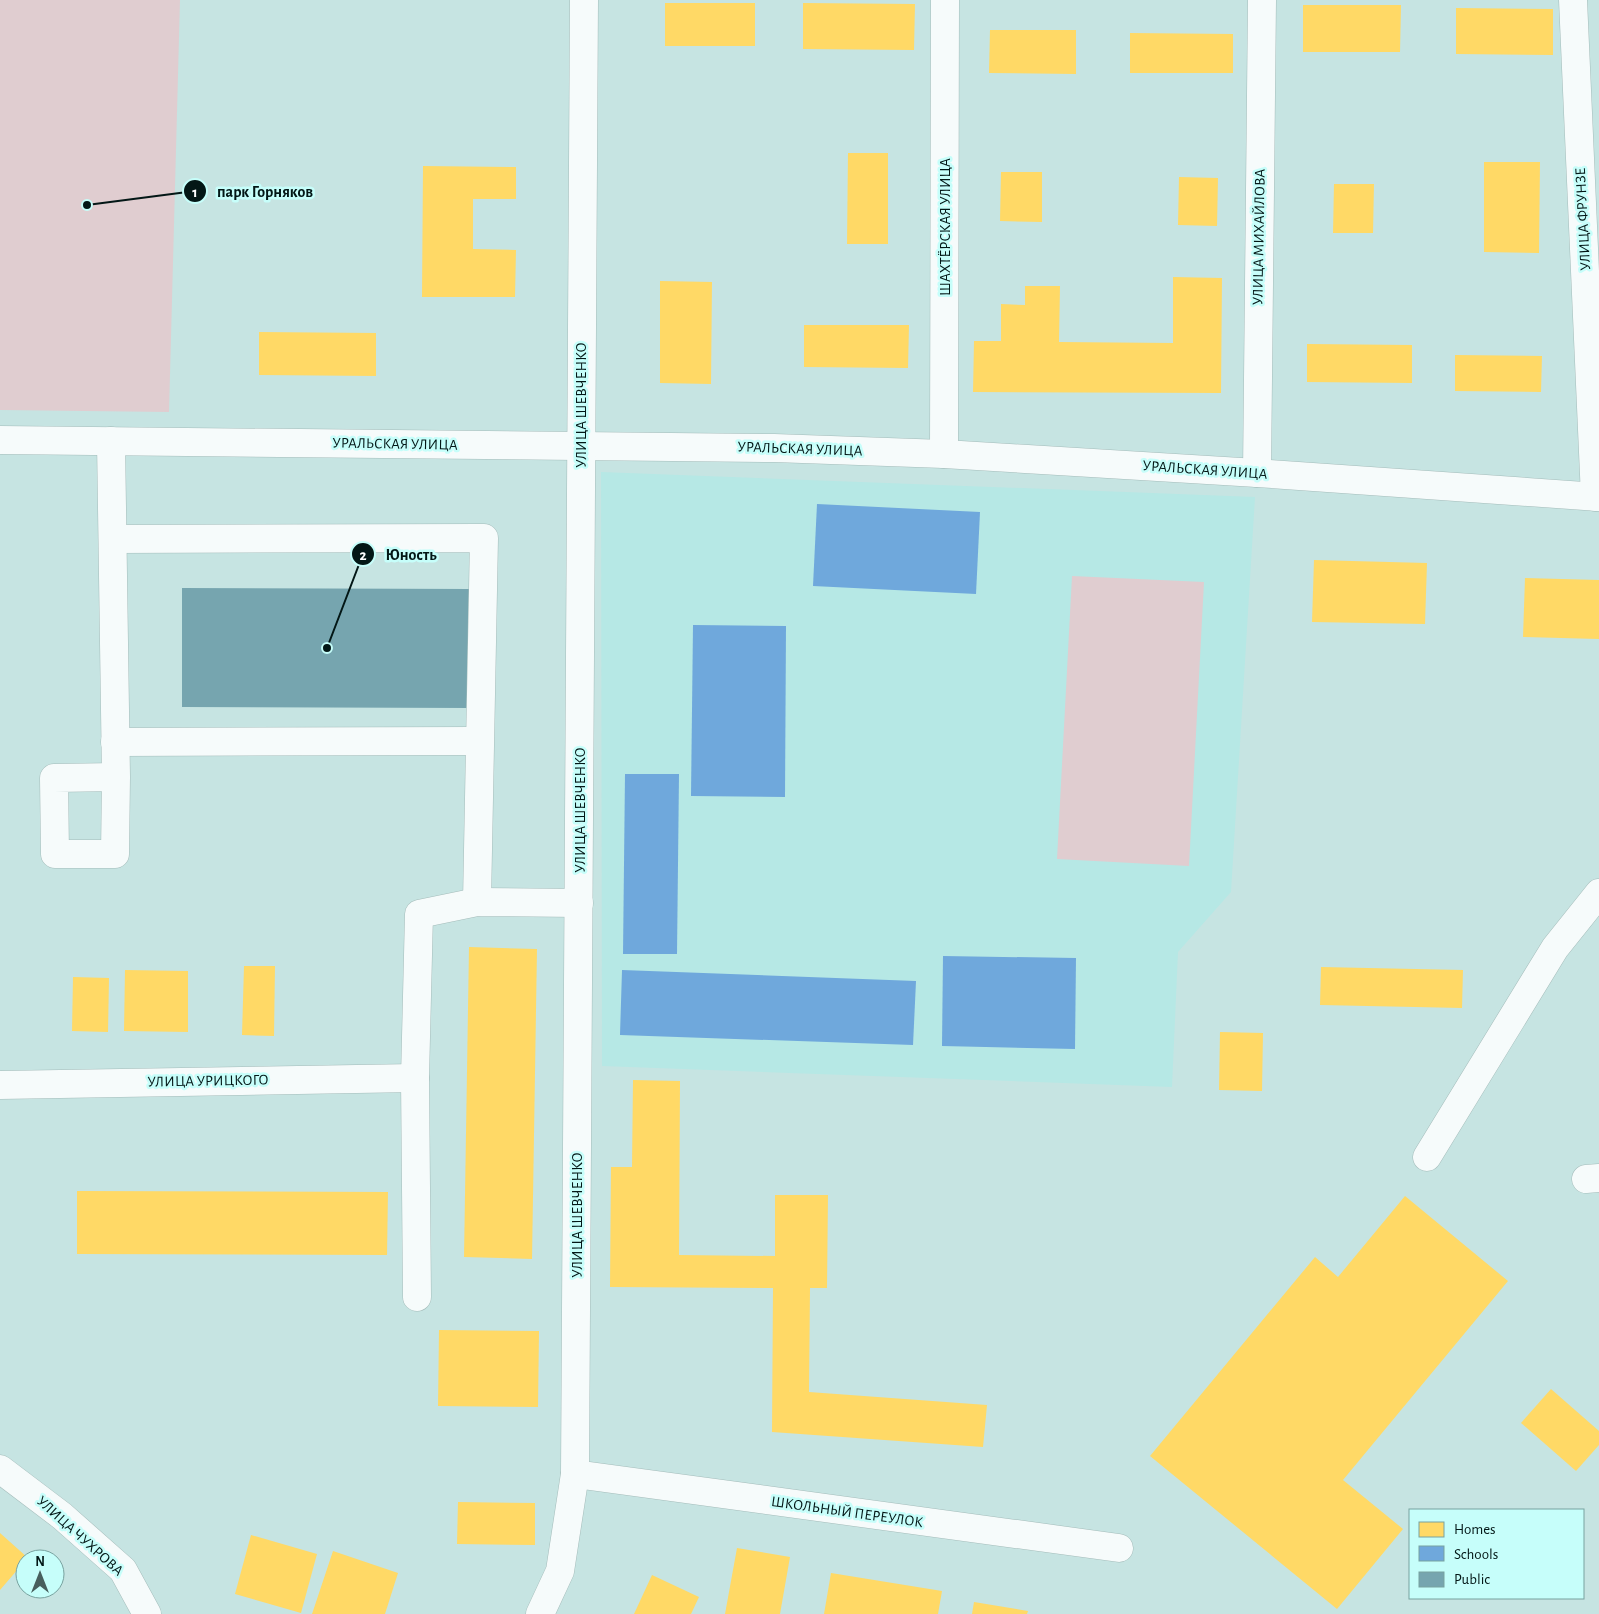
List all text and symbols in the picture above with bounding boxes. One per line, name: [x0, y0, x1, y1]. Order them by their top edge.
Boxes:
street label: ШАХТЁРСКАЯ УЛИЦА: [937, 158, 953, 296]
street label: УЛИЦА ФРУНЗЕ: [1573, 167, 1593, 271]
street label: УЛИЦА МИХАЙЛОВА: [1250, 168, 1268, 305]
callout: парк Горняков: [182, 176, 323, 207]
text: парк Горняков: [217, 184, 313, 200]
text: 1: [192, 185, 198, 200]
street label: УЛИЦА ШЕВЧЕНКО: [574, 342, 589, 468]
street label: УРАЛЬСКАЯ УЛИЦА: [332, 435, 458, 453]
street label: УРАЛЬСКАЯ УЛИЦА: [737, 439, 863, 459]
street label: УРАЛЬСКАЯ УЛИЦА: [1142, 458, 1268, 482]
callout: Юность: [351, 539, 447, 570]
text: Юность: [385, 547, 437, 563]
text: 2: [359, 548, 367, 563]
street label: УЛИЦА ШЕВЧЕНКО: [573, 747, 588, 873]
street label: УЛИЦА УРИЦКОГО: [147, 1072, 269, 1090]
street label: УЛИЦА ШЕВЧЕНКО: [570, 1152, 585, 1278]
street label: УЛИЦА ЧУХРОВА: [34, 1493, 126, 1579]
street label: ШКОЛЬНЫЙ ПЕРЕУЛОК: [770, 1494, 924, 1530]
legend: [1409, 1509, 1584, 1599]
text: Homes: [1454, 1522, 1496, 1537]
text: Schools: [1454, 1547, 1498, 1562]
north arrow: [15, 1549, 65, 1599]
text: N: [35, 1555, 45, 1569]
text: Public: [1454, 1572, 1490, 1587]

